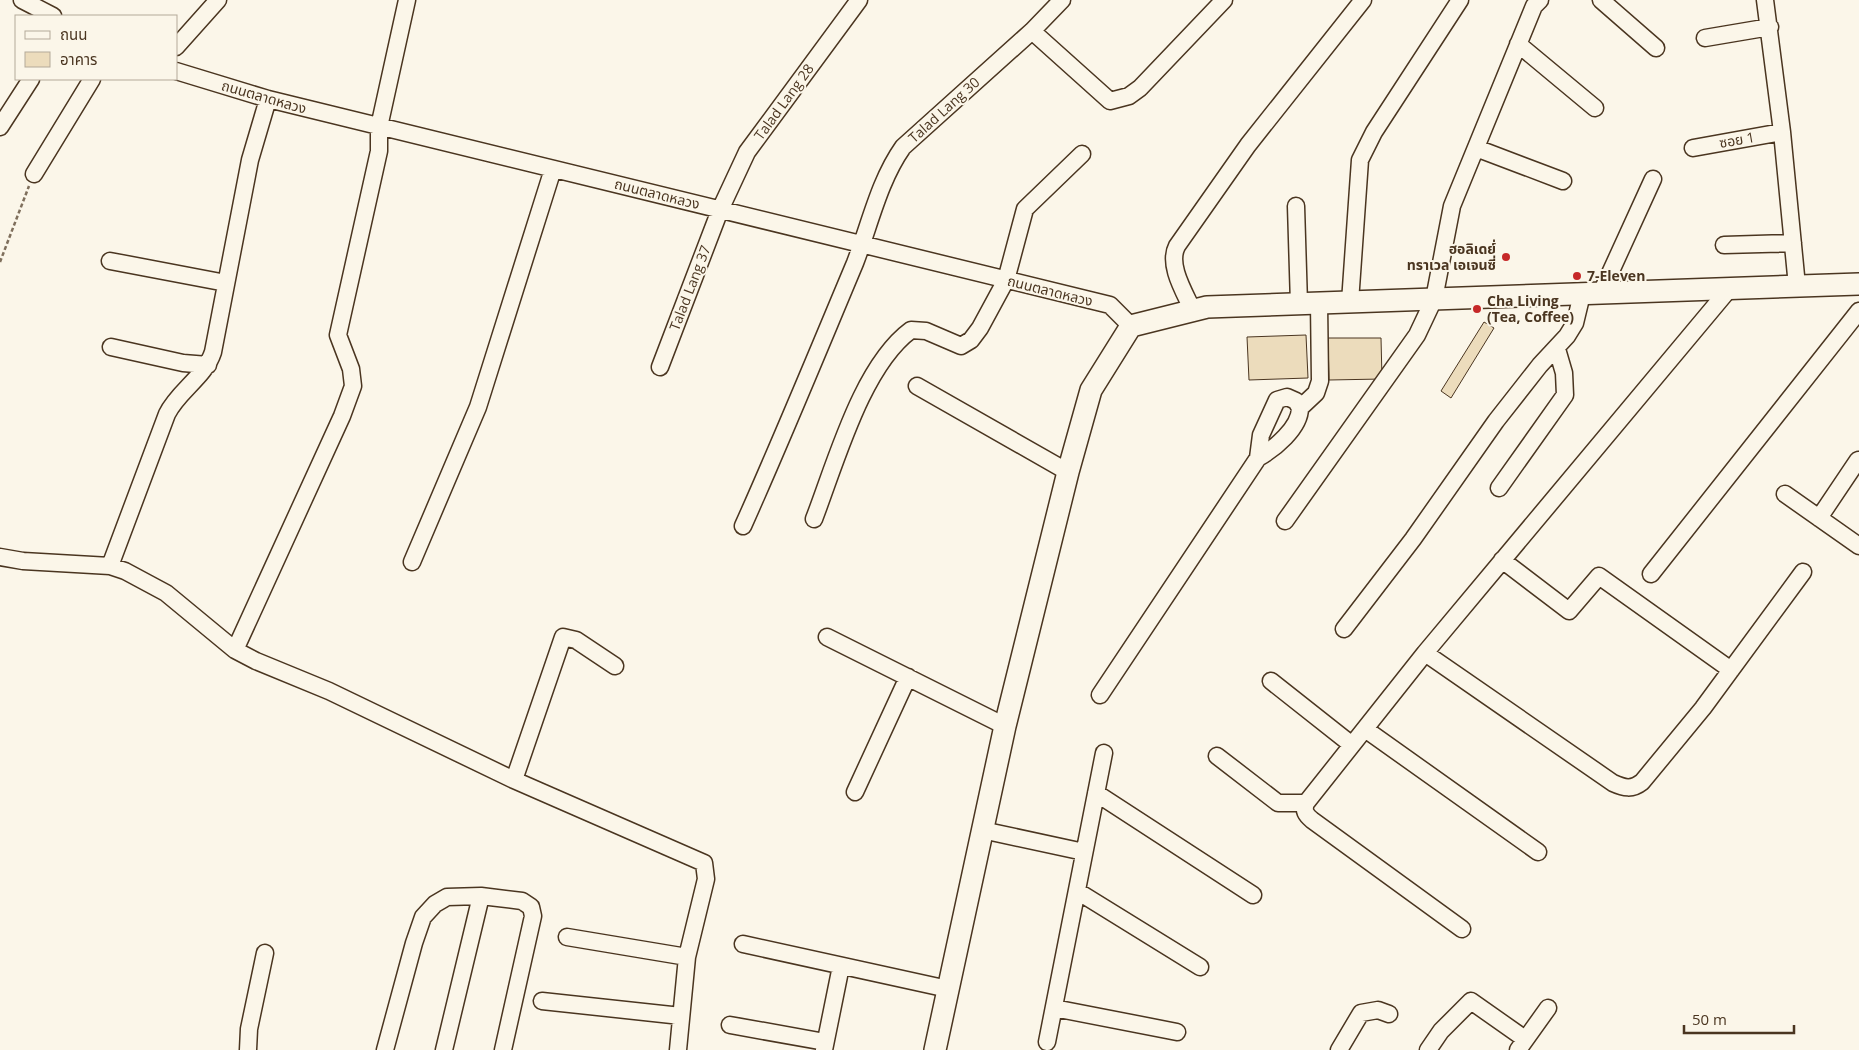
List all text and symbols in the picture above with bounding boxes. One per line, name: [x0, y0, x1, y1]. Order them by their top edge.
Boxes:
legend: [15, 15, 178, 80]
text: ถนน: [60, 24, 87, 44]
text: อาคาร: [60, 49, 97, 69]
street label: Talad Lang 28: [749, 60, 818, 144]
street label: Talad Lang 30: [904, 72, 983, 147]
street label: ถนนตลาดหลวง: [220, 75, 309, 118]
street label: ซอย 1: [1718, 127, 1756, 152]
street label: ถนนตลาดหลวง: [612, 174, 702, 213]
place label: ฮอลิเดย์่ ทราเวล เอเจนซี่: [1407, 239, 1496, 274]
street label: Talad Lang 37: [665, 242, 715, 333]
marker: ฮอลิเดย์่ ทราเวล เอเจนซี่: [1500, 251, 1512, 263]
place label: 7-Eleven: [1587, 266, 1645, 285]
marker: 7-Eleven: [1571, 270, 1583, 282]
street label: ถนนตลาดหลวง: [1005, 271, 1095, 310]
place label: Cha Living (Tea, Coffee): [1487, 291, 1574, 326]
marker: Cha Living (Tea, Coffee): [1471, 303, 1483, 315]
scale bar: [1684, 1002, 1794, 1034]
text: 50 m: [1692, 1009, 1727, 1029]

